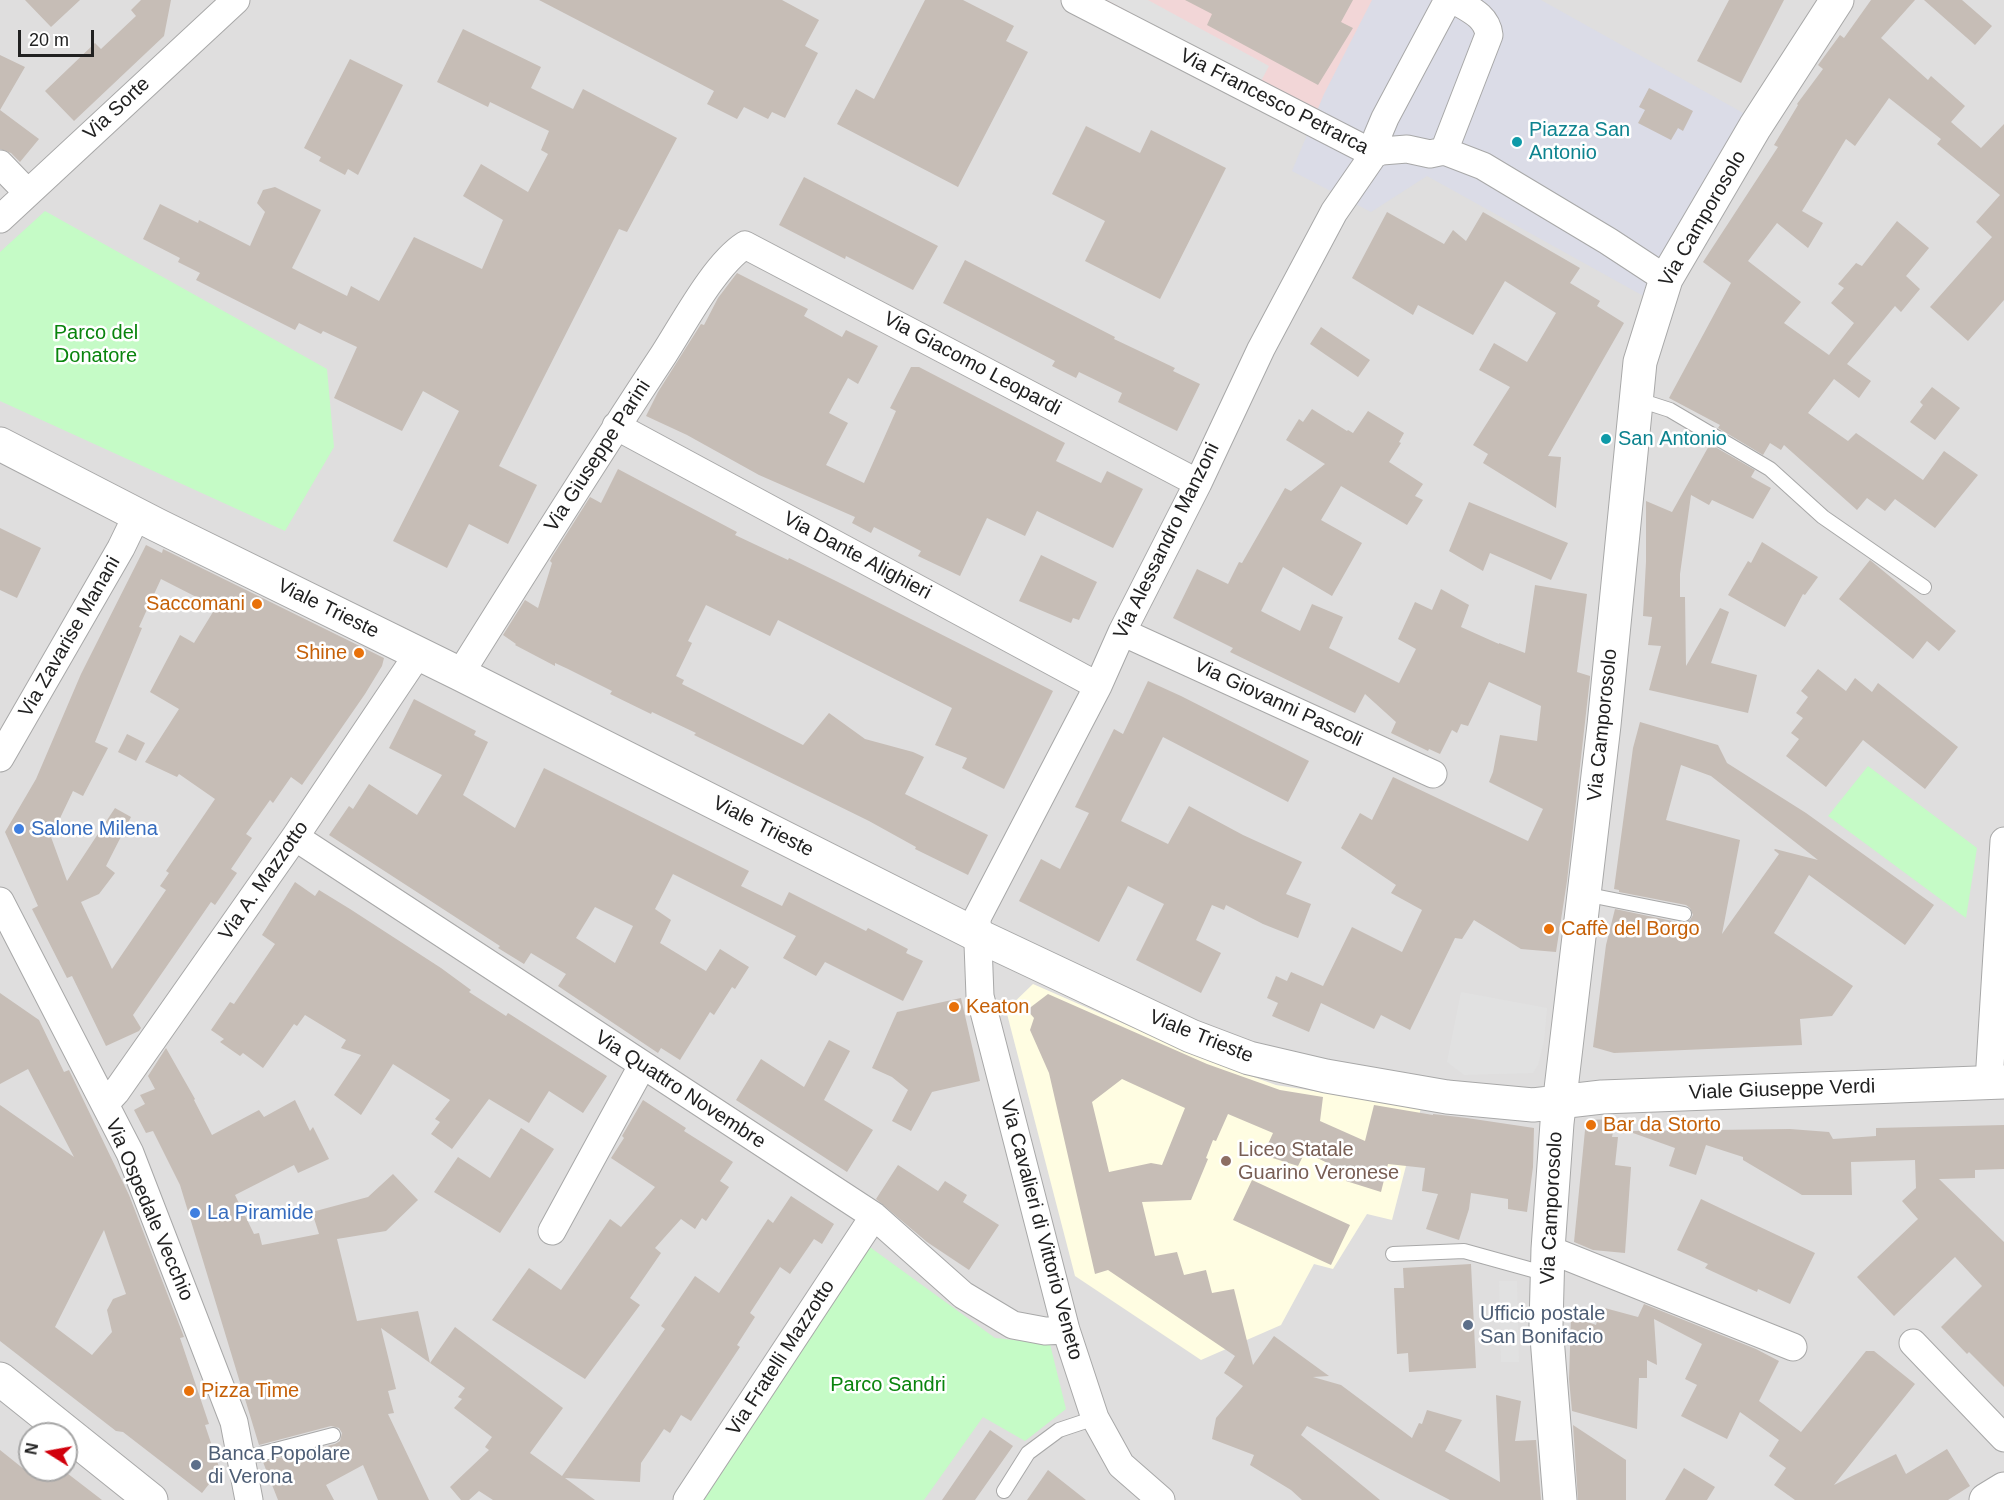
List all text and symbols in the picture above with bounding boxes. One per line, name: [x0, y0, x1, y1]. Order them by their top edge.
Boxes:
scale bar: [21, 18, 98, 56]
text: 20 m: [29, 30, 69, 50]
street label: Via Francesco Petrarca: [1176, 44, 1372, 160]
street label: Via Sorte: [79, 72, 155, 146]
place label: Piazza San Antonio: [1529, 118, 1630, 165]
marker: Piazza San Antonio: [1510, 135, 1524, 149]
street label: Via Camporosolo: [1654, 147, 1752, 291]
street label: Via Giacomo Leopardi: [879, 307, 1065, 421]
park label: Parco del Donatore: [54, 321, 138, 368]
street label: Via Giuseppe Parini: [540, 375, 656, 537]
place label: San Antonio: [1618, 427, 1727, 451]
marker: San Antonio: [1599, 432, 1613, 446]
street label: Via Alessandro Manzoni: [1109, 439, 1225, 643]
street label: Via Dante Alighieri: [779, 507, 935, 605]
street label: Via Zavarise Manani: [14, 552, 126, 722]
street label: Viale Trieste: [273, 574, 383, 644]
place label: Saccomani: [146, 592, 245, 616]
marker: Saccomani: [250, 597, 264, 611]
place label: Shine: [296, 641, 347, 665]
marker: Shine: [352, 646, 366, 660]
street label: Via Camporosolo: [1583, 648, 1623, 802]
street label: Via Giovanni Pascoli: [1190, 653, 1366, 753]
street label: Viale Trieste: [709, 791, 817, 863]
place label: Salone Milena: [31, 817, 158, 841]
street label: Via A. Mazzotto: [214, 817, 314, 945]
marker: Salone Milena: [12, 822, 26, 836]
place label: Caffè del Borgo: [1561, 917, 1700, 941]
marker: Caffè del Borgo: [1542, 922, 1556, 936]
place label: Keaton: [966, 995, 1029, 1019]
marker: Keaton: [947, 1000, 961, 1014]
street label: Viale Trieste: [1145, 1005, 1257, 1069]
street label: Via Quattro Novembre: [590, 1026, 770, 1154]
street label: Viale Giuseppe Verdi: [1688, 1075, 1876, 1105]
street label: Via Cavalieri di Vittorio Veneto: [995, 1097, 1087, 1363]
place label: Bar da Storto: [1603, 1113, 1721, 1137]
street label: Via Ospedale Vecchio: [100, 1115, 198, 1305]
marker: Bar da Storto: [1584, 1118, 1598, 1132]
street label: Via Camporosolo: [1536, 1131, 1568, 1285]
place label: Liceo Statale Guarino Veronese: [1238, 1138, 1399, 1185]
marker: Liceo Statale Guarino Veronese: [1219, 1154, 1233, 1168]
place label: La Piramide: [207, 1201, 314, 1225]
marker: La Piramide: [188, 1206, 202, 1220]
street label: Via Fratelli Mazzotto: [722, 1276, 840, 1440]
place label: Ufficio postale San Bonifacio: [1480, 1302, 1605, 1349]
marker: Ufficio postale San Bonifacio: [1461, 1318, 1475, 1332]
park label: Parco Sandri: [830, 1373, 946, 1397]
place label: Pizza Time: [201, 1379, 299, 1403]
marker: Pizza Time: [182, 1384, 196, 1398]
north arrow: [18, 1422, 78, 1482]
text: N: [22, 1442, 41, 1456]
place label: Banca Popolare di Verona: [208, 1442, 350, 1489]
marker: Banca Popolare di Verona: [189, 1458, 203, 1472]

